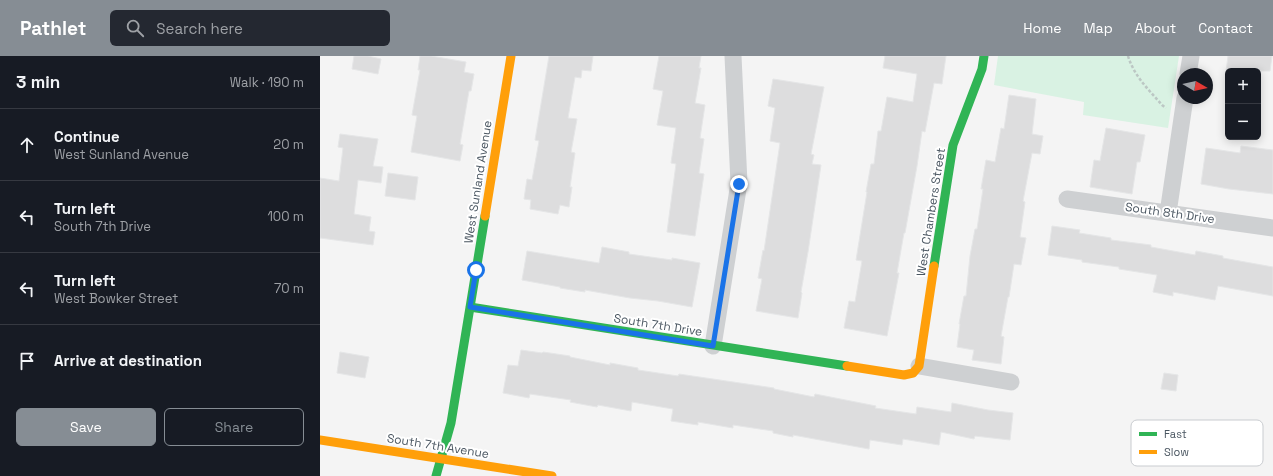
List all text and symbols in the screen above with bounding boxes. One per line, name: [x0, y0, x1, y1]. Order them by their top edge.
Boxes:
search box: [110, 10, 390, 46]
text: Pathlet: [20, 16, 86, 41]
icon: search: [124, 17, 146, 39]
text: Search here: [156, 19, 243, 38]
text: Home: [1023, 19, 1061, 37]
text: Map: [1083, 19, 1113, 37]
text: About: [1135, 19, 1176, 37]
text: Contact: [1198, 19, 1253, 37]
north arrow: [1177, 68, 1213, 104]
map controls: [1225, 68, 1261, 140]
button: +: [1225, 68, 1261, 104]
text: 3 min: [16, 71, 60, 93]
text: Walk · 190 m: [230, 74, 304, 91]
button: −: [1225, 104, 1261, 140]
street label: West Sunland Avenue: [460, 119, 496, 245]
text: Continue: [54, 127, 120, 146]
icon: ahead: [16, 134, 38, 156]
text: 20 m: [273, 136, 304, 153]
text: West Sunland Avenue: [54, 146, 189, 163]
street label: West Chambers Street: [913, 147, 949, 277]
route end: [730, 175, 748, 193]
text: Turn left: [54, 199, 116, 218]
street label: South 8th Drive: [1124, 199, 1216, 227]
icon: left: [16, 206, 38, 228]
text: 100 m: [267, 208, 304, 225]
text: South 7th Drive: [54, 218, 151, 235]
route start: [467, 261, 485, 279]
text: Turn left: [54, 271, 116, 290]
icon: left: [16, 278, 38, 300]
text: 70 m: [274, 280, 304, 297]
text: West Bowker Street: [54, 290, 178, 307]
street label: South 7th Drive: [613, 310, 703, 340]
icon: arrive: [16, 350, 38, 372]
text: Arrive at destination: [54, 351, 202, 370]
button: Save: [16, 408, 156, 446]
button: Share: [164, 408, 304, 446]
legend: [1131, 420, 1263, 466]
text: Fast: [1164, 427, 1187, 441]
street label: South 7th Avenue: [386, 430, 490, 462]
text: Slow: [1164, 445, 1189, 459]

